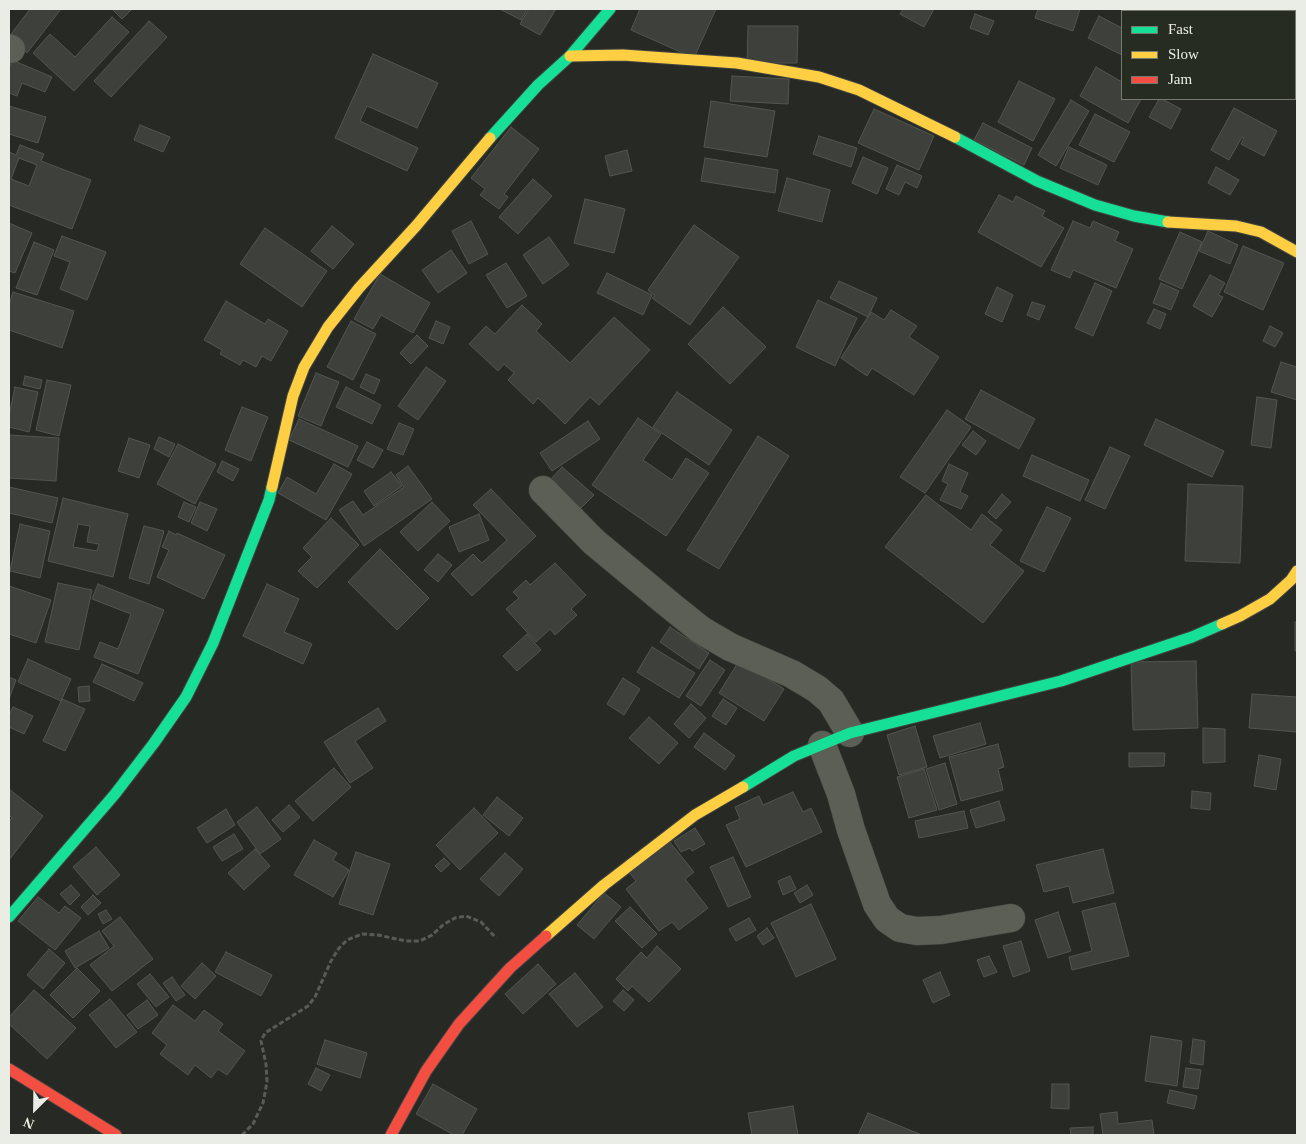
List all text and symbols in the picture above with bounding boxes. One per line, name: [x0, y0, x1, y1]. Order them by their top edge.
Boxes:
legend: [1121, 10, 1296, 100]
text: Fast: [1168, 21, 1193, 37]
text: Slow: [1168, 46, 1199, 62]
text: Jam: [1168, 71, 1192, 87]
north arrow: [10, 1084, 60, 1134]
text: N: [21, 1114, 37, 1132]

